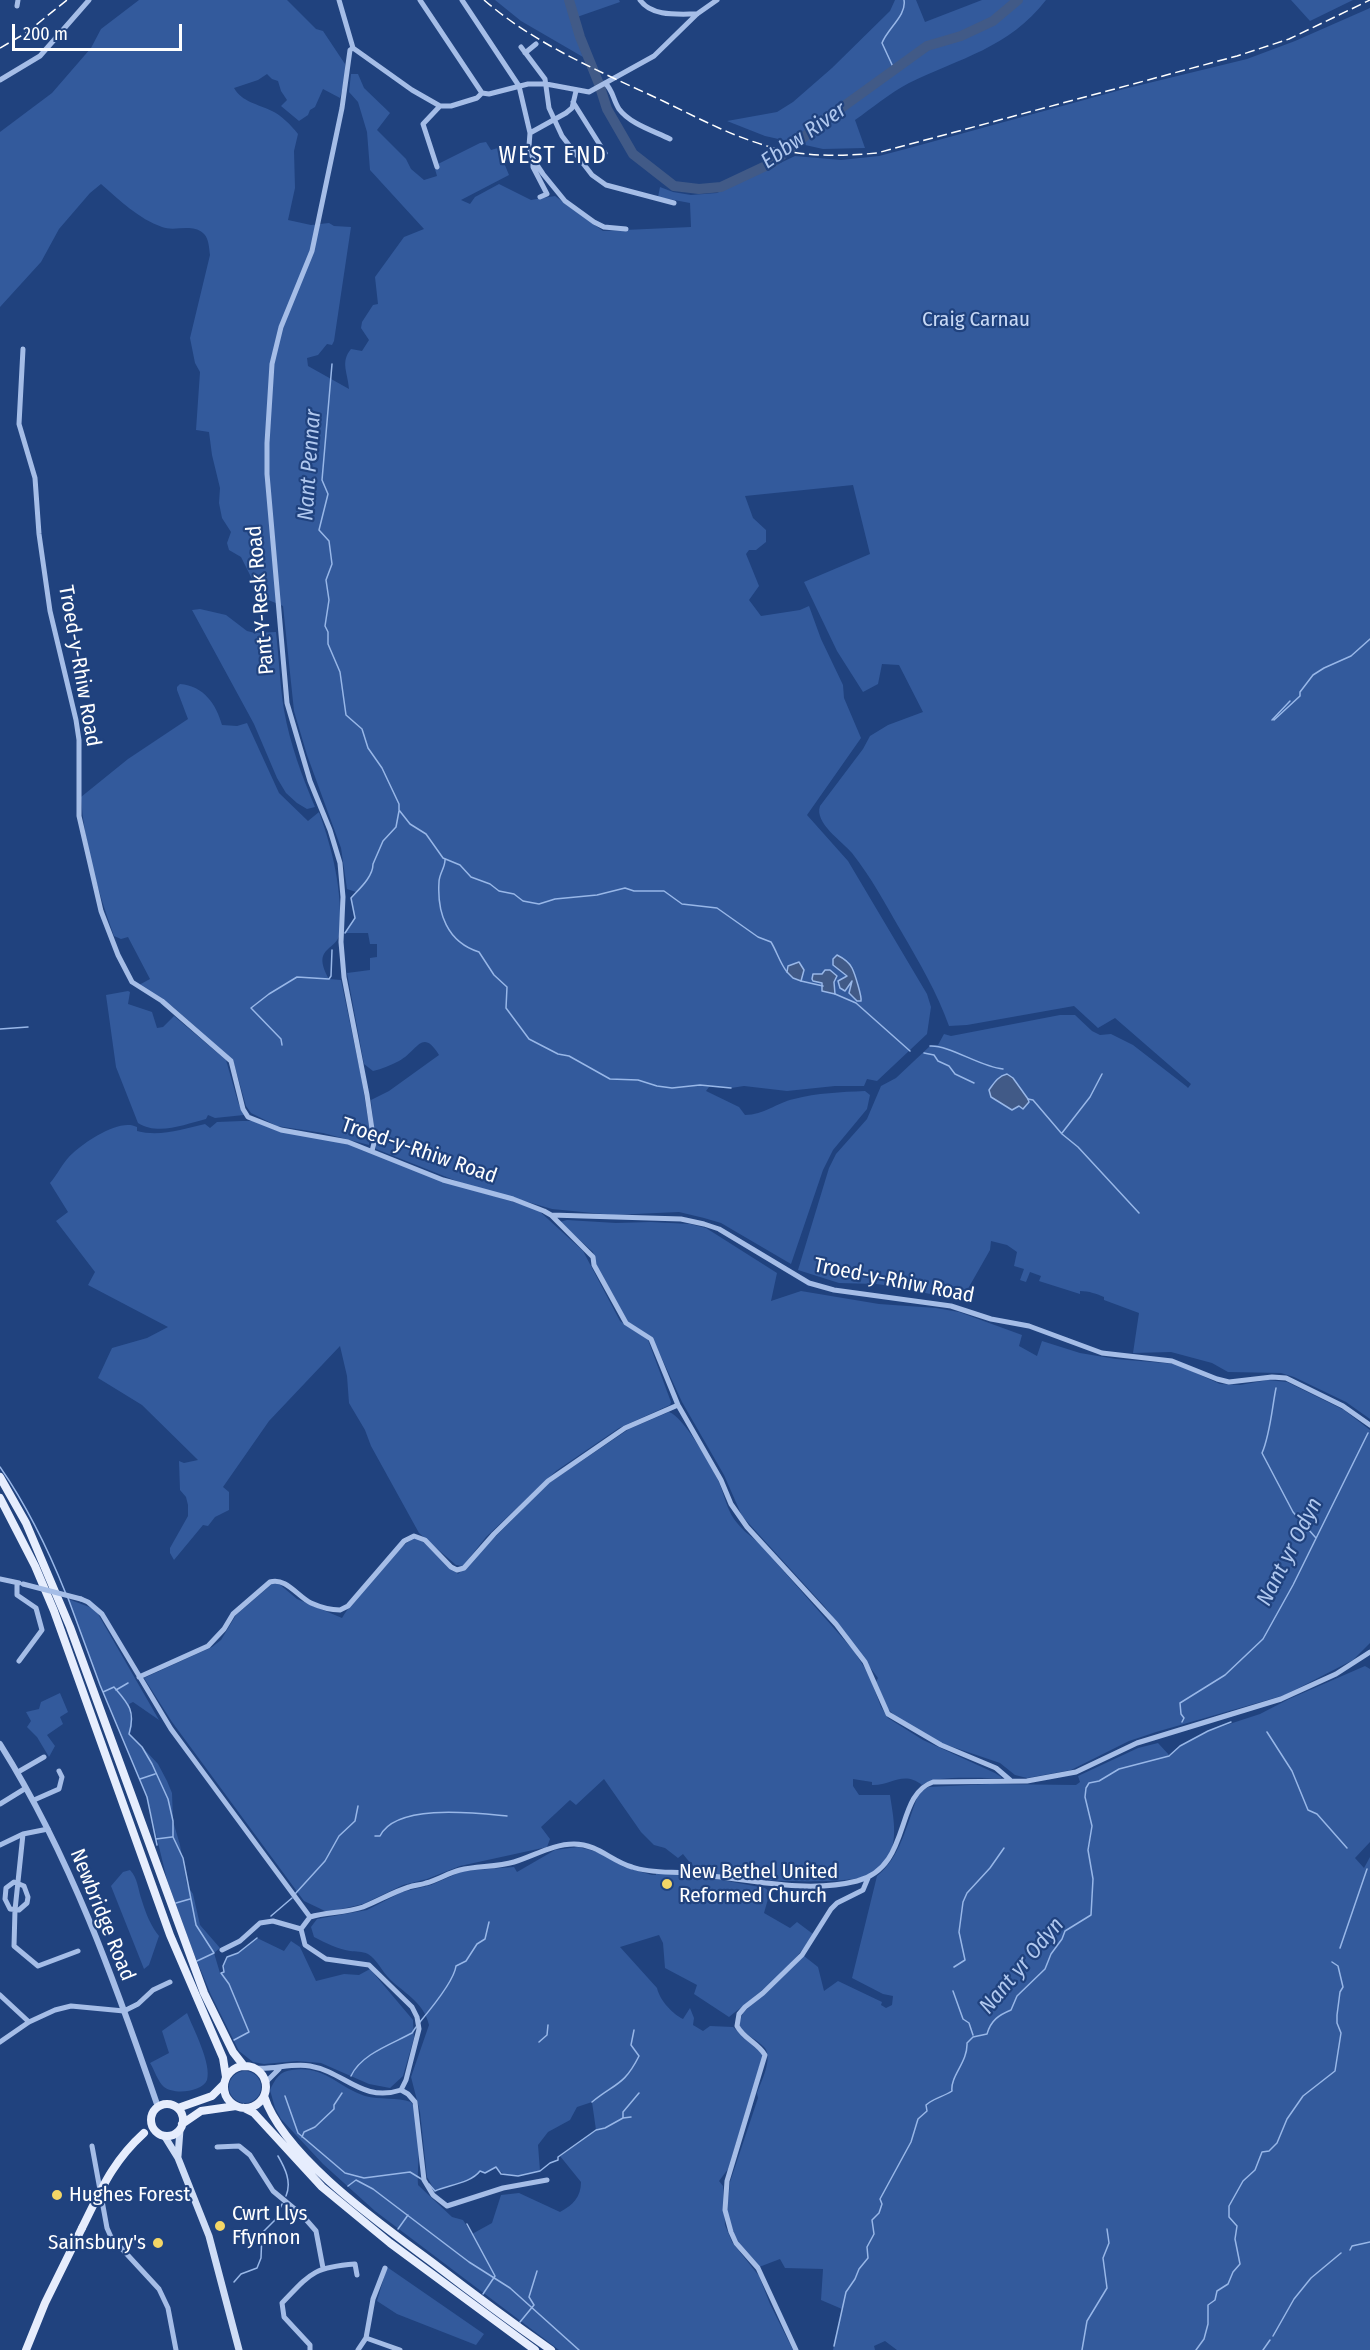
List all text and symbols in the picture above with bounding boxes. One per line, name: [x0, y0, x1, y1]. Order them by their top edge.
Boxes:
scale bar: [15, 12, 184, 50]
text: 200 m: [23, 23, 68, 45]
water label: Ebbw River: [756, 97, 852, 175]
district label: WEST END: [499, 142, 607, 170]
park label: Craig Carnau: [922, 307, 1030, 333]
water label: Nant Pennar: [293, 408, 327, 522]
street label: Pant-Y-Resk Road: [242, 524, 280, 676]
street label: Troed-y-Rhiw Road: [52, 584, 106, 748]
street label: Troed-y-Rhiw Road: [338, 1113, 500, 1189]
street label: Troed-y-Rhiw Road: [812, 1253, 976, 1309]
water label: Nant yr Odyn: [1252, 1494, 1328, 1610]
street label: Newbridge Road: [64, 1845, 140, 1985]
place label: New Bethel United Reformed Church: [679, 1859, 838, 1909]
marker: New Bethel United Reformed Church: [660, 1877, 674, 1891]
water label: Nant yr Odyn: [974, 1912, 1070, 2020]
place label: Hughes Forest: [69, 2182, 190, 2208]
marker: Hughes Forest: [50, 2188, 64, 2202]
place label: Cwrt Llys Ffynnon: [232, 2201, 307, 2251]
marker: Cwrt Llys Ffynnon: [213, 2219, 227, 2233]
place label: Sainsbury's: [48, 2230, 146, 2256]
marker: Sainsbury's: [151, 2236, 165, 2250]

